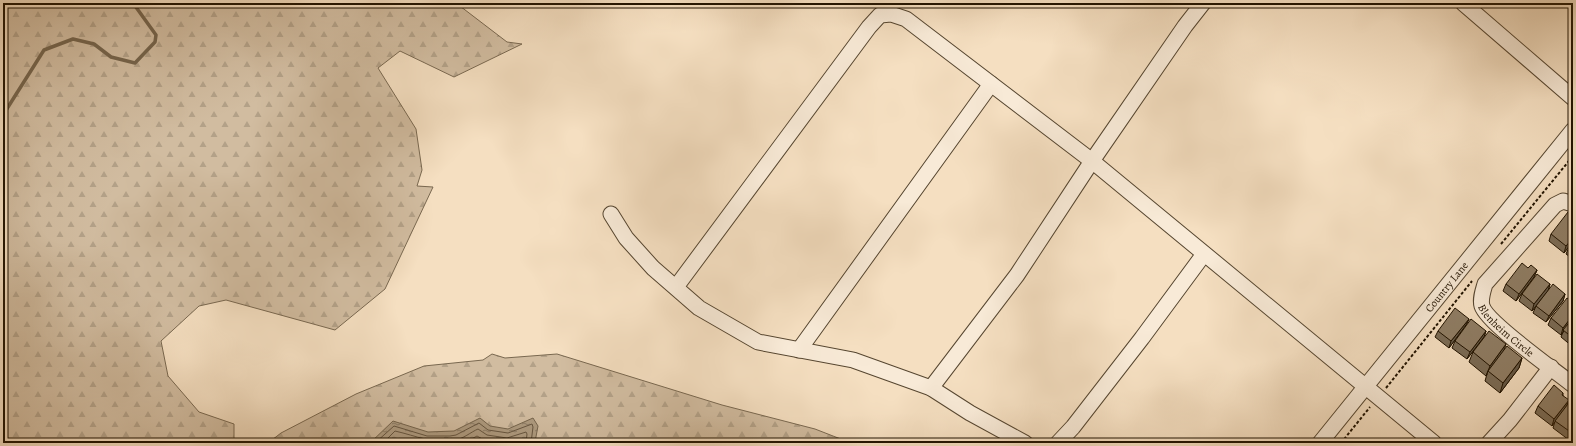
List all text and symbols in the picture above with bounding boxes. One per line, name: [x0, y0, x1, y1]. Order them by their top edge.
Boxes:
street label: Country Lane: [1421, 258, 1471, 315]
street label: Blenheim Circle: [1475, 302, 1537, 360]

